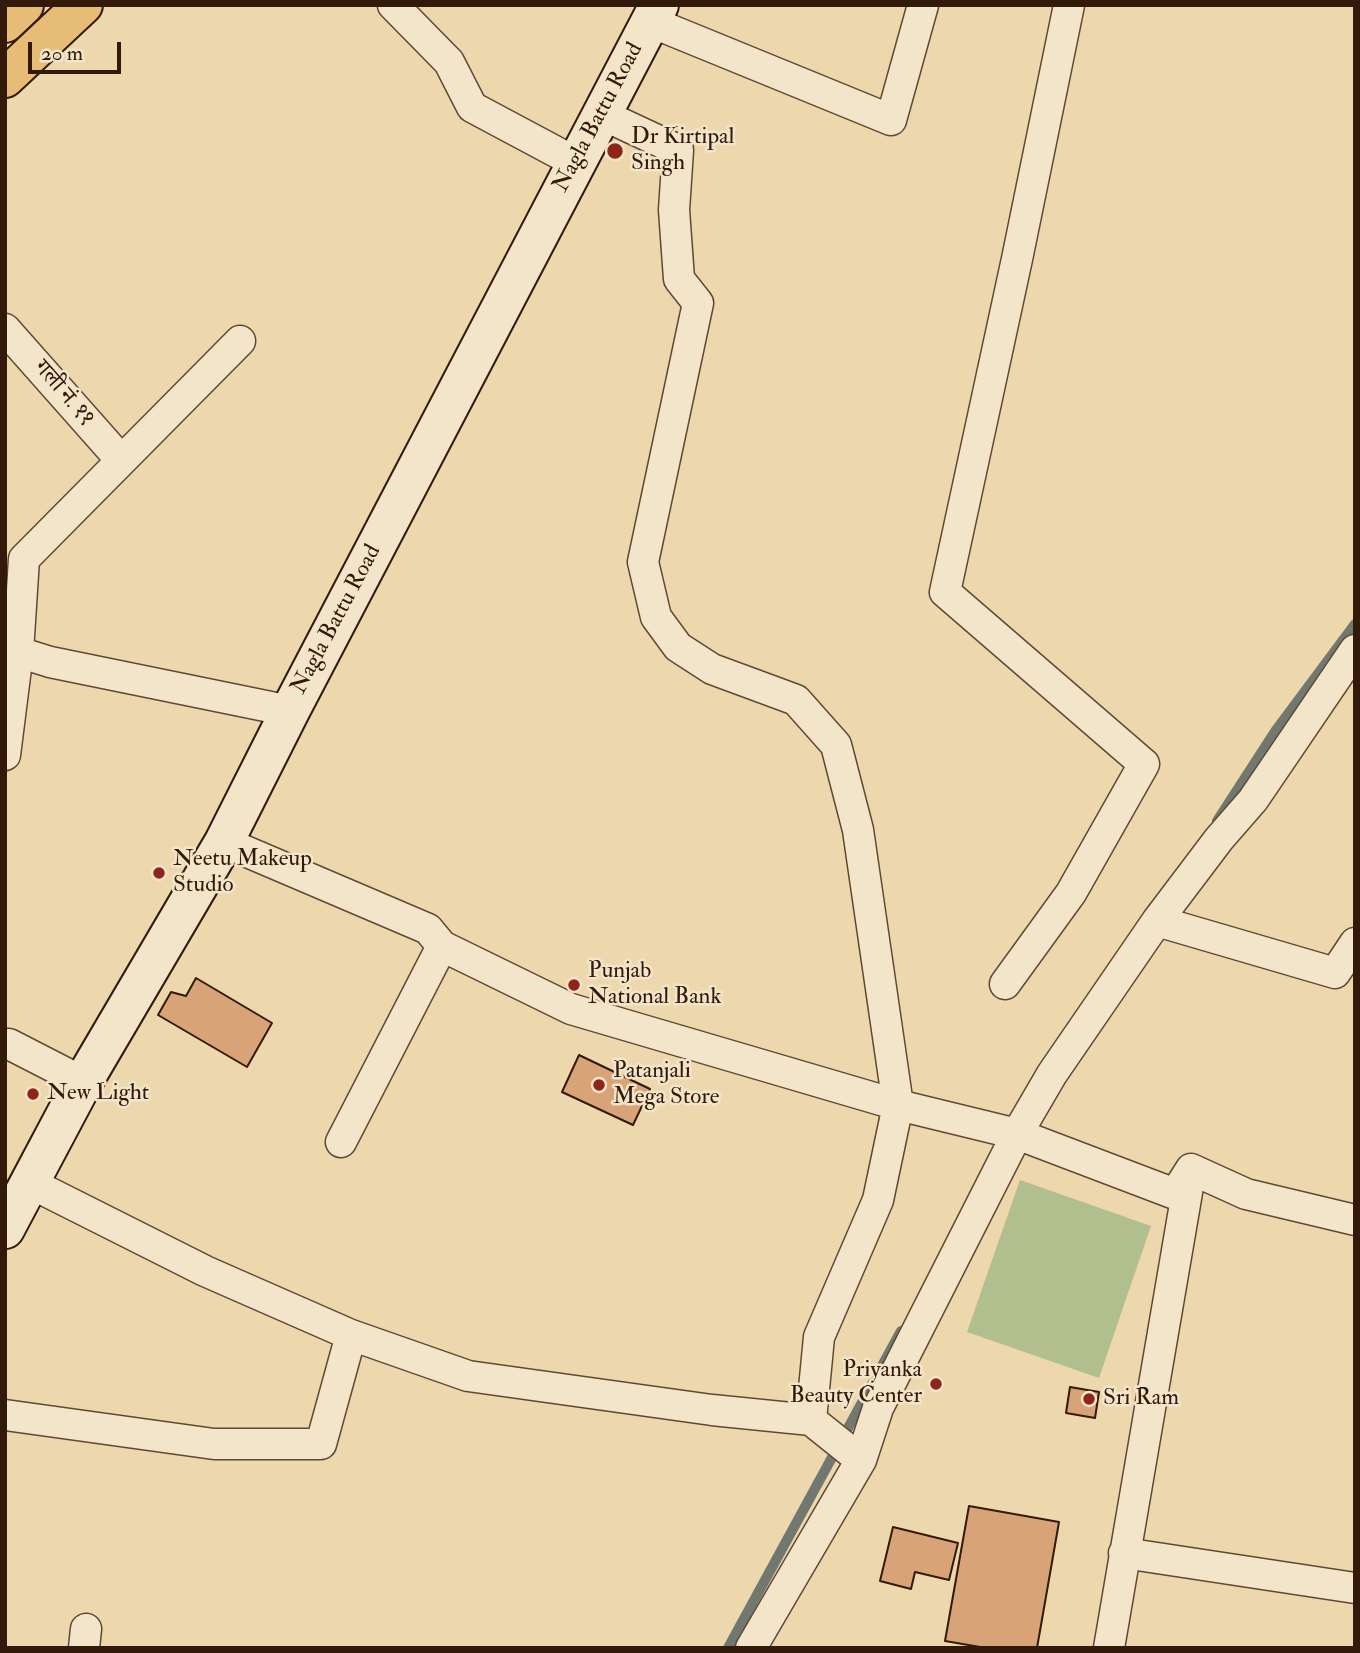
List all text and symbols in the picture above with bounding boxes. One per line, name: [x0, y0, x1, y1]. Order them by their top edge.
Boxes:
scale bar: [32, 28, 124, 72]
street label: Nagla Battu Road: [548, 39, 650, 197]
text: 20 m: [41, 40, 83, 67]
place label: Dr Kirtipal Singh: [631, 124, 734, 178]
marker: Dr Kirtipal Singh: [605, 141, 625, 161]
street label: गली नं. ११: [27, 355, 99, 433]
street label: Nagla Battu Road: [286, 541, 388, 699]
place label: Neetu Makeup Studio: [173, 846, 312, 900]
marker: Neetu Makeup Studio: [151, 865, 167, 881]
place label: Punjab National Bank: [588, 958, 721, 1012]
marker: Punjab National Bank: [566, 977, 582, 993]
place label: Patanjali Mega Store: [613, 1058, 719, 1112]
marker: Patanjali Mega Store: [591, 1077, 607, 1093]
place label: New Light: [47, 1080, 149, 1108]
marker: New Light: [25, 1086, 41, 1102]
place label: Priyanka Beauty Center: [790, 1357, 922, 1411]
marker: Priyanka Beauty Center: [928, 1376, 944, 1392]
place label: Sri Ram: [1103, 1385, 1179, 1413]
marker: Sri Ram: [1081, 1391, 1097, 1407]

